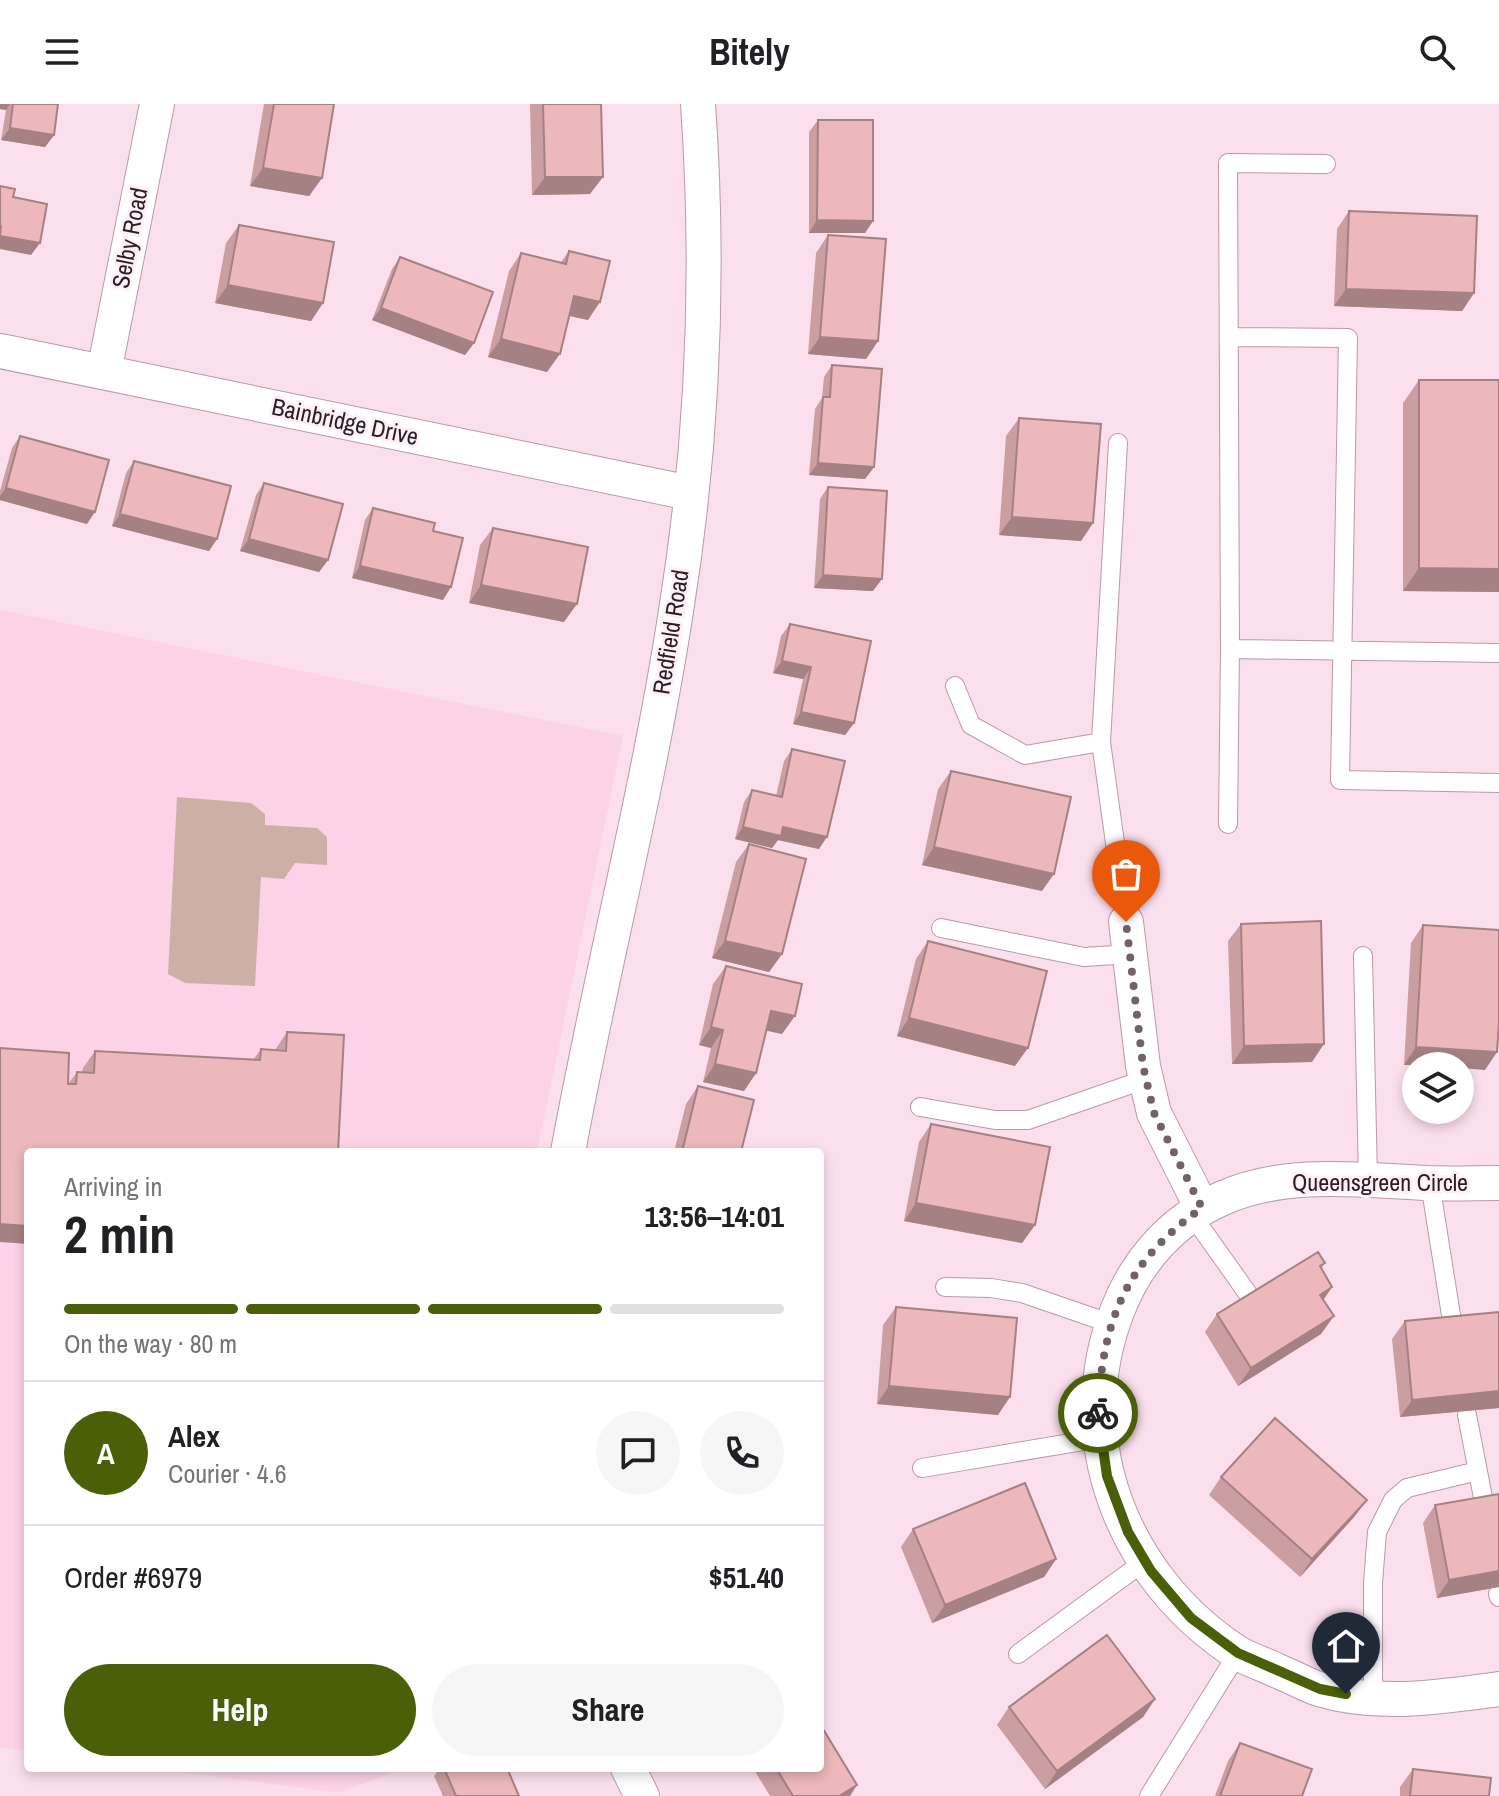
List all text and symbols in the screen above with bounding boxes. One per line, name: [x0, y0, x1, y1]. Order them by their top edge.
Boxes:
text: Bitely: [709, 28, 790, 76]
icon: menu: [40, 30, 84, 74]
icon: search: [1415, 30, 1459, 74]
street label: Selby Road: [104, 185, 154, 291]
street label: Bainbridge Drive: [269, 390, 421, 452]
street label: Redfield Road: [644, 567, 696, 696]
pin: [1092, 840, 1160, 922]
icon: bag: [1104, 852, 1148, 896]
map controls: [1402, 1052, 1474, 1124]
button: layers: [1402, 1052, 1474, 1124]
street label: Queensgreen Circle: [1292, 1166, 1468, 1198]
text: Arriving in: [64, 1169, 162, 1204]
text: 13:56–14:01: [645, 1196, 784, 1236]
text: 2 min: [64, 1199, 175, 1269]
text: On the way · 80 m: [64, 1326, 237, 1361]
courier: [1058, 1373, 1138, 1453]
icon: bike: [1076, 1391, 1120, 1435]
button: chat: [596, 1411, 680, 1495]
button: phone: [700, 1411, 784, 1495]
text: Alex: [168, 1416, 220, 1456]
text: A: [97, 1433, 115, 1473]
text: Courier · 4.6: [168, 1456, 287, 1491]
text: Order #6979: [64, 1557, 202, 1597]
text: $51.40: [709, 1557, 784, 1597]
pin: [1312, 1612, 1380, 1694]
icon: home: [1324, 1624, 1368, 1668]
button: Help: [64, 1664, 416, 1756]
button: Share: [432, 1664, 784, 1756]

